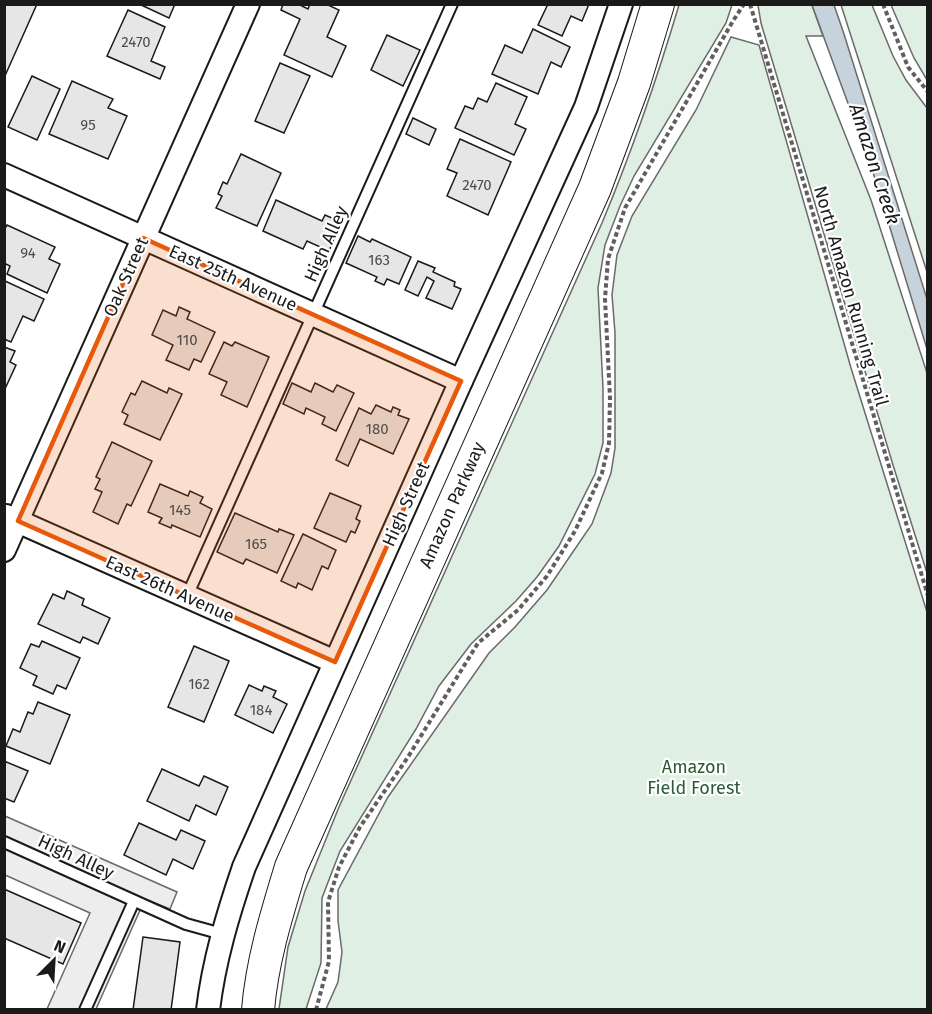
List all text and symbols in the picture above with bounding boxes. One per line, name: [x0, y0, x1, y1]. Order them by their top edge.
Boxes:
house number: 2470: [121, 33, 151, 51]
water label: Amazon Creek: [844, 100, 906, 228]
house number: 95: [80, 116, 96, 134]
house number: 2470: [462, 176, 492, 194]
street label: North Amazon Running Trail: [809, 183, 893, 409]
street label: High Alley: [299, 202, 353, 286]
street label: Oak Street: [99, 233, 154, 320]
street label: East 25th Avenue: [165, 240, 301, 316]
house number: 94: [20, 244, 36, 262]
house number: 163: [368, 251, 390, 269]
house number: 110: [176, 331, 198, 349]
house number: 180: [365, 420, 389, 438]
street label: Amazon Parkway: [414, 438, 490, 571]
street label: High Street: [377, 458, 435, 550]
house number: 145: [169, 501, 191, 519]
house number: 165: [245, 535, 267, 553]
street label: East 26th Avenue: [102, 551, 238, 627]
house number: 162: [188, 675, 210, 693]
house number: 184: [250, 701, 272, 719]
park label: Amazon Field Forest: [647, 756, 741, 799]
street label: High Alley: [34, 830, 118, 884]
north arrow: [24, 930, 84, 990]
text: N: [51, 936, 69, 958]

